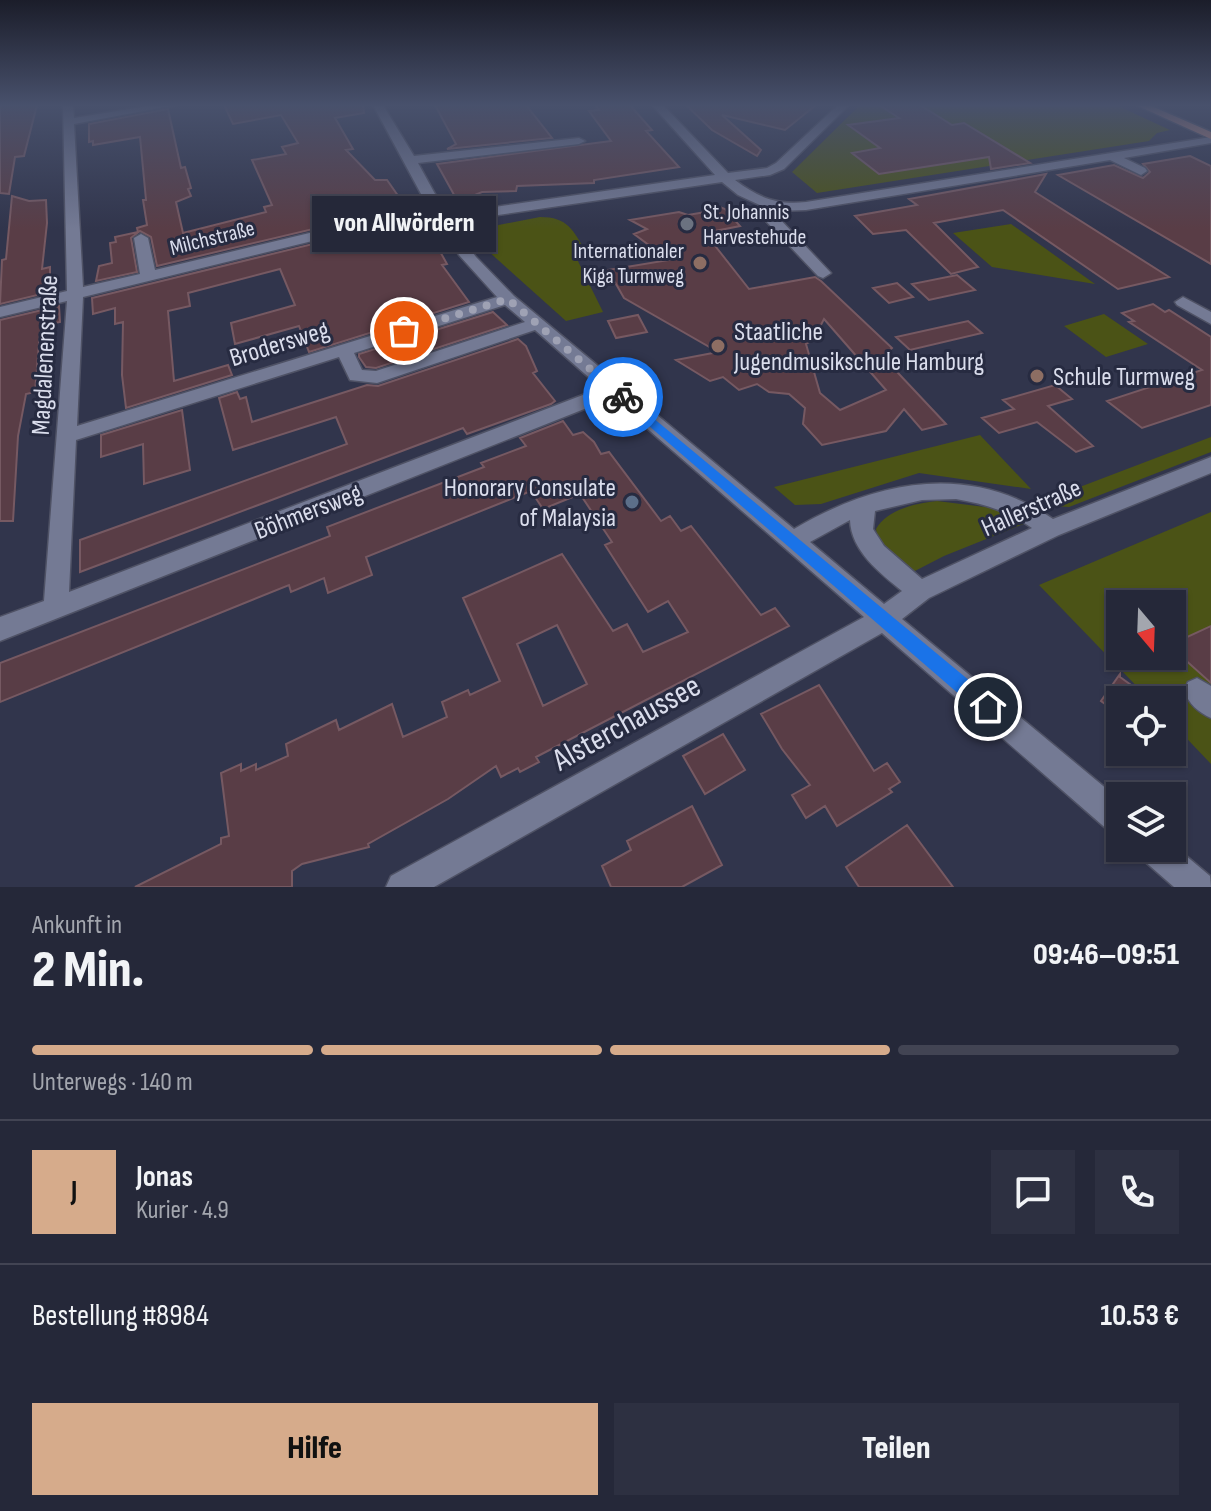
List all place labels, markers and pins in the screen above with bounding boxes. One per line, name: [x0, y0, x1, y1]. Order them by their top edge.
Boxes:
callout: von Allwördern: [312, 195, 496, 251]
place label: St. Johannis Harvestehude: [703, 199, 806, 251]
marker: St. Johannis Harvestehude: [678, 215, 696, 233]
place label: Internationaler Kiga Turmweg: [573, 238, 684, 290]
marker: Internationaler Kiga Turmweg: [691, 254, 709, 272]
pin: [370, 297, 438, 365]
place label: Staatliche Jugendmusikschule Hamburg: [733, 317, 984, 378]
marker: Staatliche Jugendmusikschule Hamburg: [709, 337, 727, 355]
place label: Schule Turmweg: [1053, 362, 1195, 393]
marker: Schule Turmweg: [1028, 367, 1046, 385]
place label: Honorary Consulate of Malaysia: [444, 473, 616, 534]
marker: Honorary Consulate of Malaysia: [623, 493, 641, 511]
pin: [954, 673, 1022, 741]

